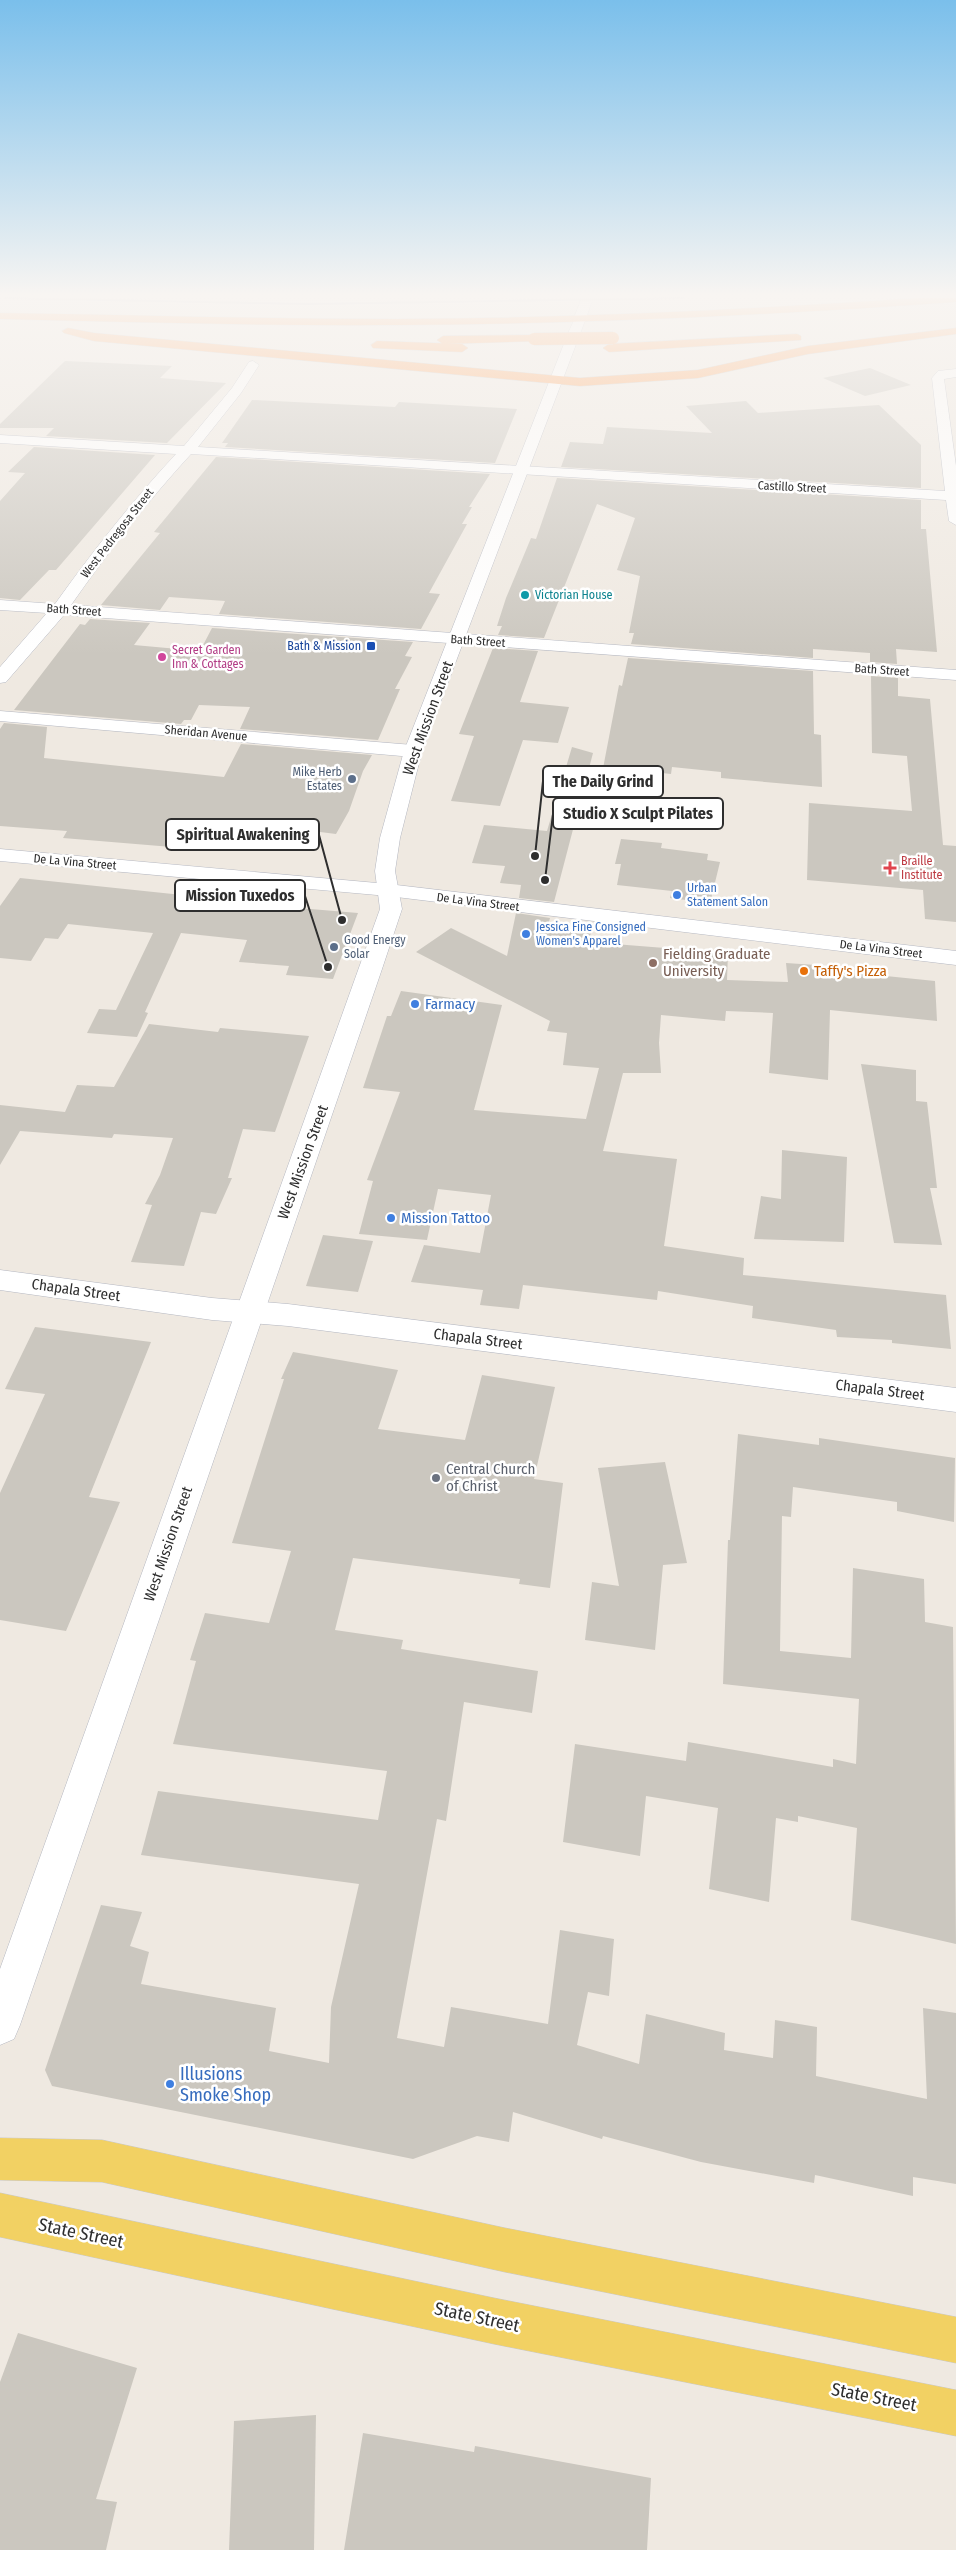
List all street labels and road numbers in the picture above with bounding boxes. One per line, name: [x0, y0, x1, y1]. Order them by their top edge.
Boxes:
street label: Castillo Street: [757, 478, 827, 496]
street label: West Pedregosa Street: [78, 485, 156, 581]
street label: Bath Street: [46, 601, 102, 619]
street label: Bath Street: [450, 632, 506, 650]
street label: West Mission Street: [399, 658, 457, 778]
street label: Bath Street: [854, 661, 910, 679]
street label: Sheridan Avenue: [164, 722, 248, 744]
street label: De La Vina Street: [33, 851, 117, 873]
street label: De La Vina Street: [436, 890, 520, 914]
street label: De La Vina Street: [839, 937, 923, 961]
street label: West Mission Street: [274, 1102, 332, 1222]
street label: Chapala Street: [30, 1275, 122, 1305]
street label: Chapala Street: [433, 1325, 524, 1353]
street label: Chapala Street: [835, 1376, 926, 1404]
street label: West Mission Street: [140, 1484, 196, 1604]
street label: State Street: [36, 2213, 126, 2253]
street label: State Street: [432, 2297, 522, 2337]
street label: State Street: [829, 2378, 919, 2416]

